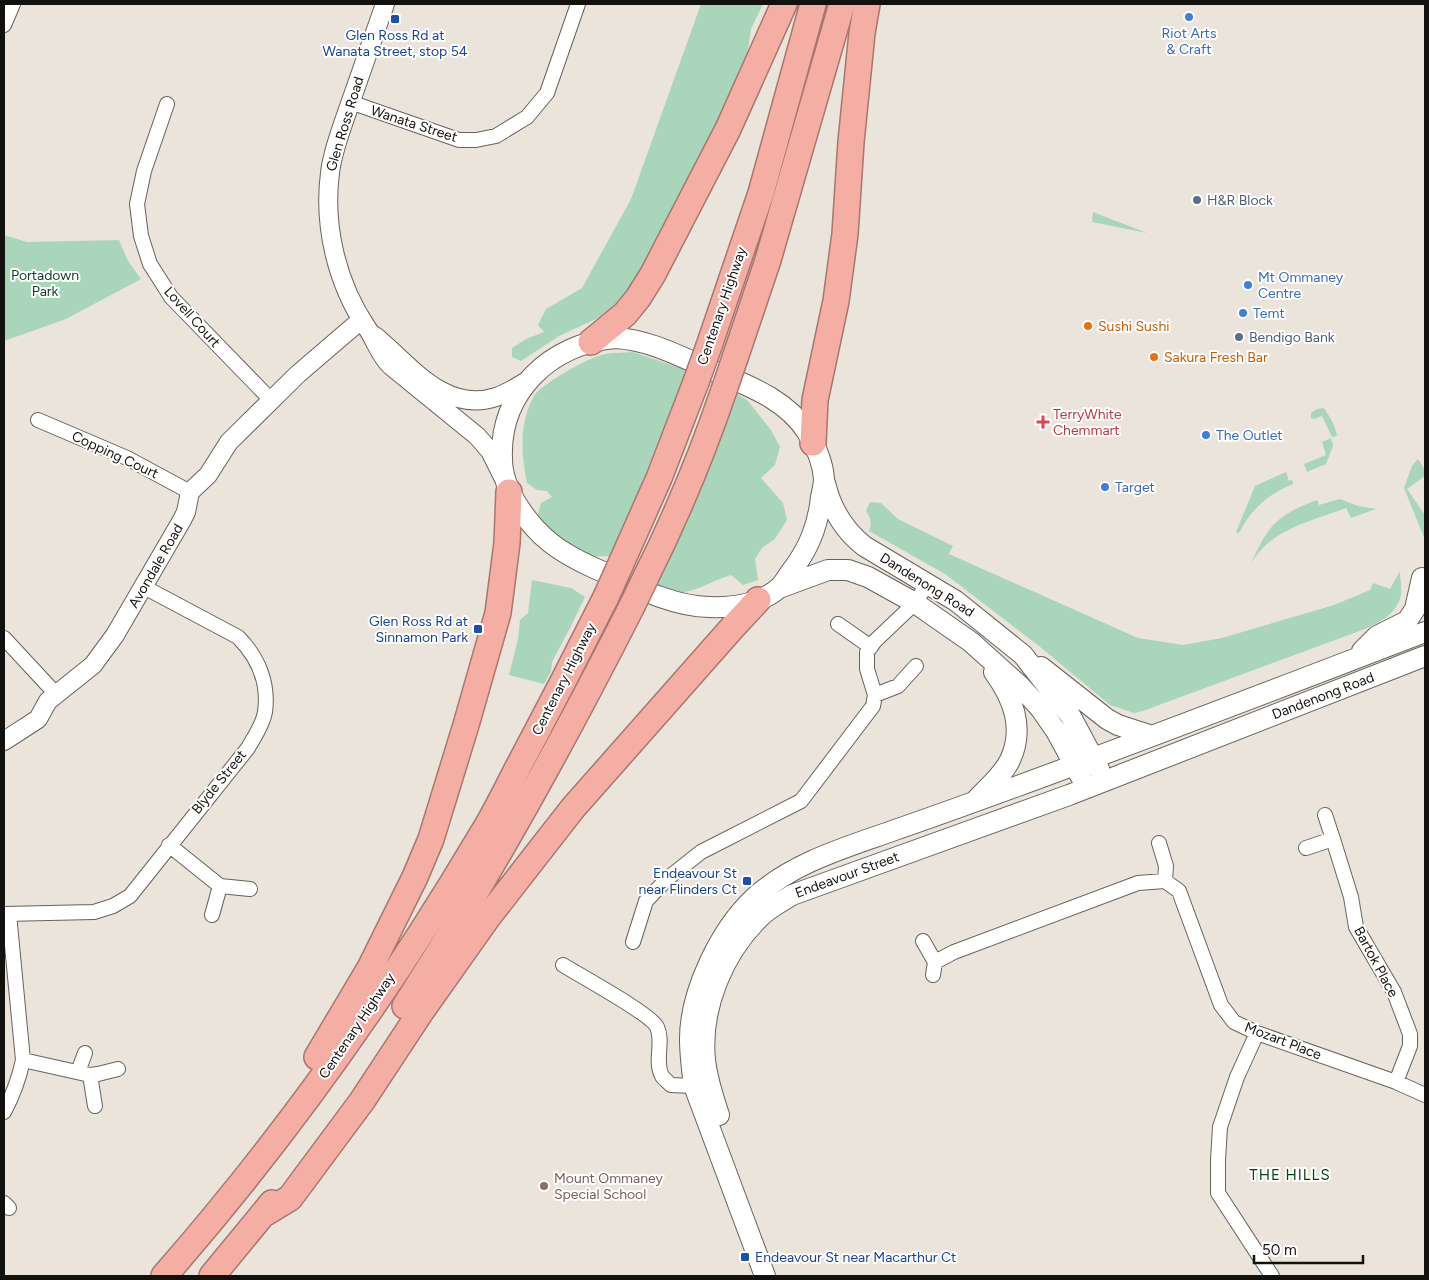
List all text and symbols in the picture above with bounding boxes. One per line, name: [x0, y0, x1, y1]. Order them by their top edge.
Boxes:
marker: Riot Arts & Craft: [1183, 11, 1195, 23]
marker: Glen Ross Rd at Wanata Street, stop 54: [389, 13, 401, 25]
place label: Riot Arts & Craft: [1162, 25, 1216, 58]
place label: Glen Ross Rd at Wanata Street, stop 54: [322, 27, 468, 60]
street label: Glen Ross Road: [323, 75, 367, 173]
street label: Wanata Street: [369, 102, 459, 146]
place label: H&R Block: [1207, 192, 1273, 209]
marker: H&R Block: [1191, 194, 1203, 206]
street label: Centenary Highway: [694, 244, 750, 367]
park label: Portadown Park: [11, 267, 79, 300]
place label: Mt Ommaney Centre: [1258, 269, 1344, 302]
marker: Mt Ommaney Centre: [1242, 279, 1254, 291]
street label: Lovell Court: [160, 283, 224, 351]
place label: Temt: [1253, 305, 1285, 322]
marker: Temt: [1237, 307, 1249, 319]
place label: Sushi Sushi: [1098, 318, 1169, 335]
marker: Sushi Sushi: [1082, 320, 1094, 332]
place label: Bendigo Bank: [1249, 329, 1335, 346]
marker: Bendigo Bank: [1233, 331, 1245, 343]
place label: Sakura Fresh Bar: [1164, 349, 1268, 366]
marker: Sakura Fresh Bar: [1148, 351, 1160, 363]
place label: TerryWhite Chemmart: [1053, 406, 1122, 439]
marker: TerryWhite Chemmart: [1037, 416, 1049, 428]
place label: The Outlet: [1216, 427, 1283, 444]
street label: Copping Court: [69, 428, 161, 482]
marker: The Outlet: [1200, 429, 1212, 441]
place label: Target: [1115, 479, 1155, 496]
marker: Target: [1099, 481, 1111, 493]
street label: Avondale Road: [125, 521, 187, 611]
street label: Dandenong Road: [877, 549, 977, 621]
place label: Glen Ross Rd at Sinnamon Park: [369, 613, 468, 646]
street label: Centenary Highway: [528, 619, 600, 738]
marker: Glen Ross Rd at Sinnamon Park: [472, 623, 484, 635]
street label: Dandenong Road: [1269, 669, 1377, 723]
street label: Blyde Street: [188, 747, 250, 817]
street label: Endeavour Street: [793, 848, 901, 902]
place label: Endeavour St near Flinders Ct: [639, 865, 737, 898]
marker: Endeavour St near Flinders Ct: [741, 875, 753, 887]
street label: Bartok Place: [1350, 924, 1402, 1001]
street label: Centenary Highway: [315, 969, 399, 1082]
street label: Mozart Place: [1242, 1019, 1324, 1064]
district label: THE HILLS: [1249, 1166, 1331, 1184]
place label: Mount Ommaney Special School: [554, 1170, 663, 1203]
marker: Mount Ommaney Special School: [538, 1180, 550, 1192]
scale bar: [1254, 1232, 1363, 1264]
text: 50 m: [1262, 1241, 1297, 1259]
place label: Endeavour St near Macarthur Ct: [755, 1249, 956, 1266]
marker: Endeavour St near Macarthur Ct: [739, 1251, 751, 1263]

